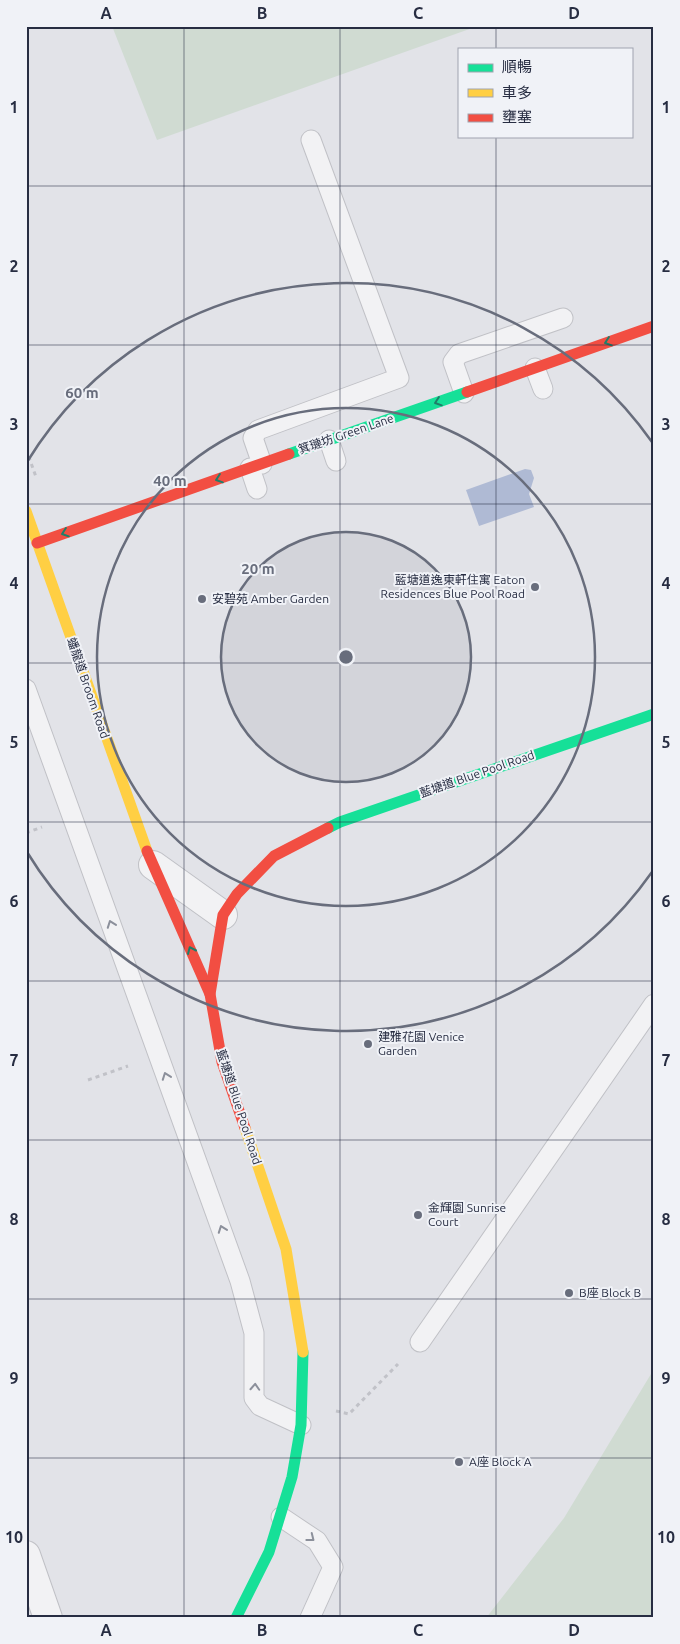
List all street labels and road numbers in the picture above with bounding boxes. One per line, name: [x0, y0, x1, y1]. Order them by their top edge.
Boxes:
street label: 箕璉坊 Green Lane: [297, 411, 395, 456]
street label: 蟠龍道 Broom Road: [65, 636, 112, 740]
street label: 藍塘道 Blue Pool Road: [418, 748, 536, 799]
street label: 藍塘道 Blue Pool Road: [215, 1048, 264, 1166]

